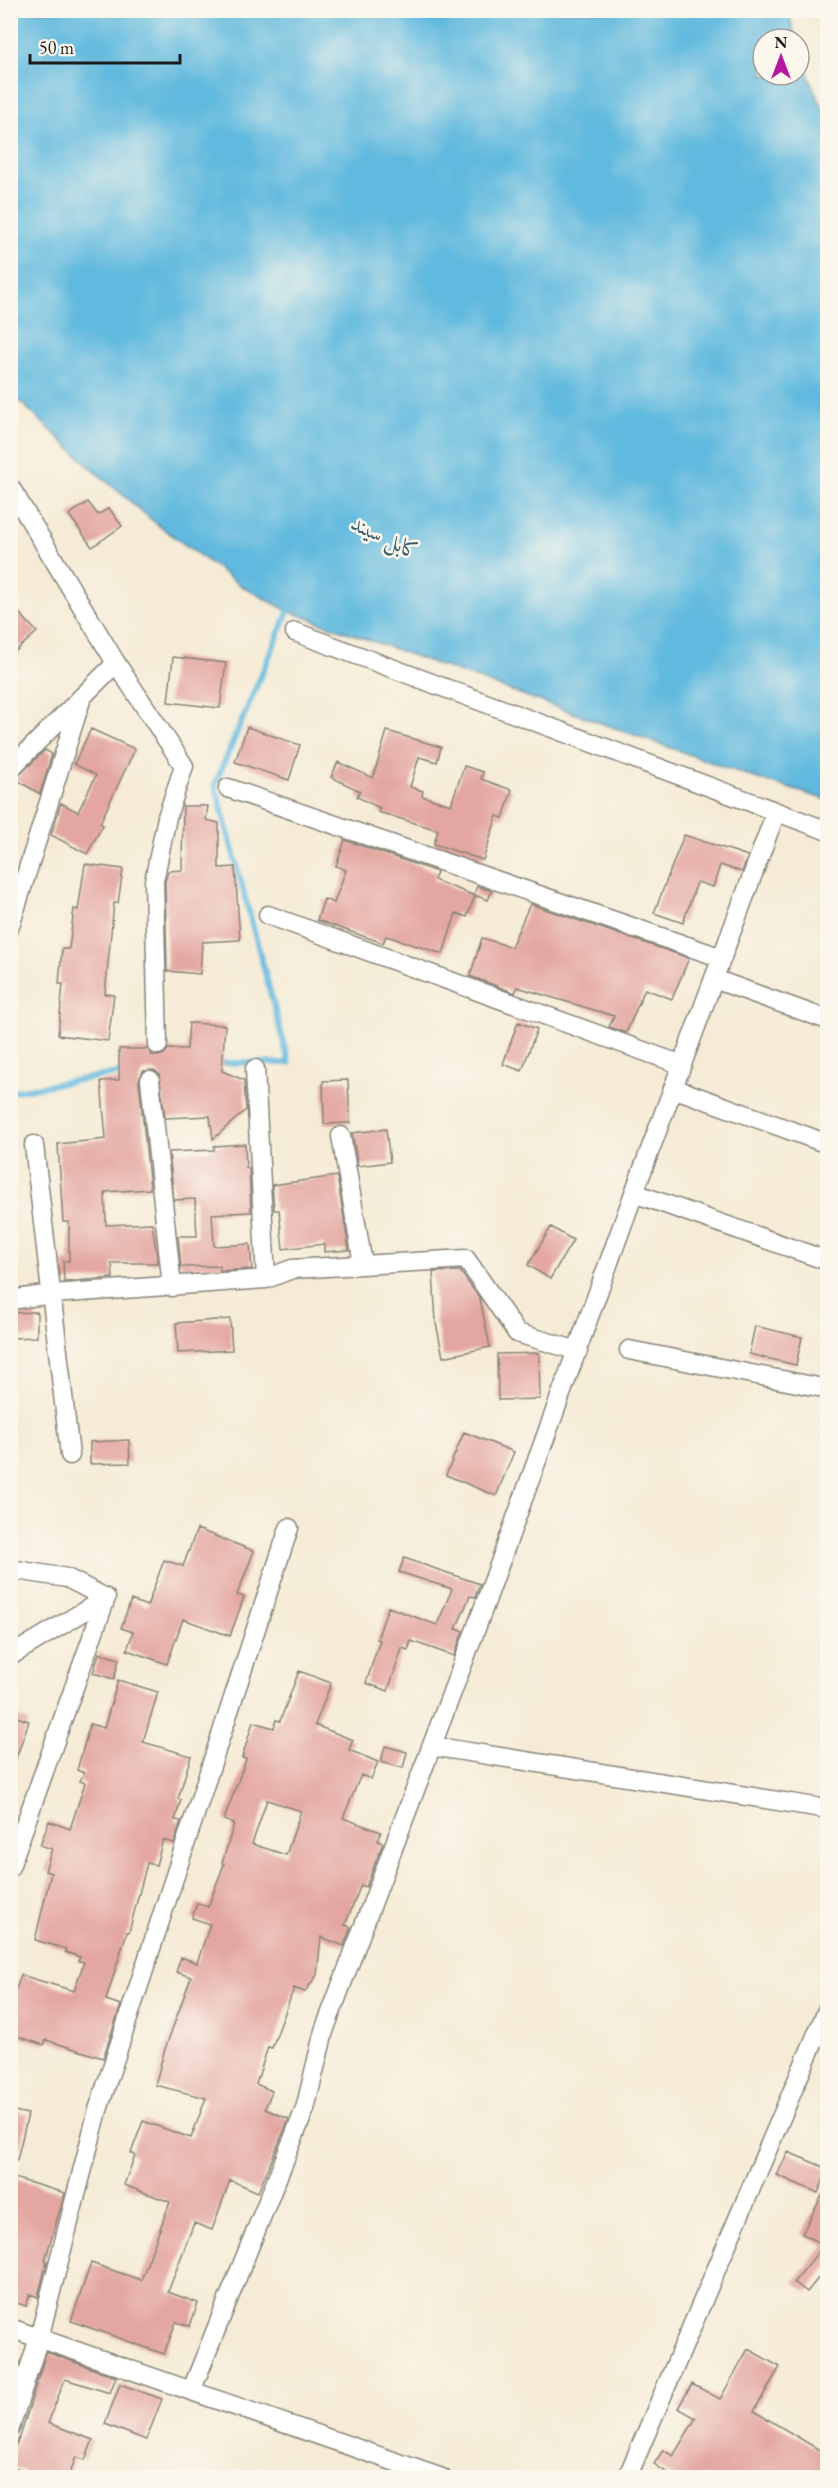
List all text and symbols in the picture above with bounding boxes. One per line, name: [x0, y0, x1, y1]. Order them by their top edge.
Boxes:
scale bar: [30, 27, 180, 65]
north arrow: [751, 27, 811, 87]
text: N: [775, 32, 788, 53]
text: 50 m: [39, 36, 74, 59]
water label: کابل سيند: [346, 508, 425, 567]

